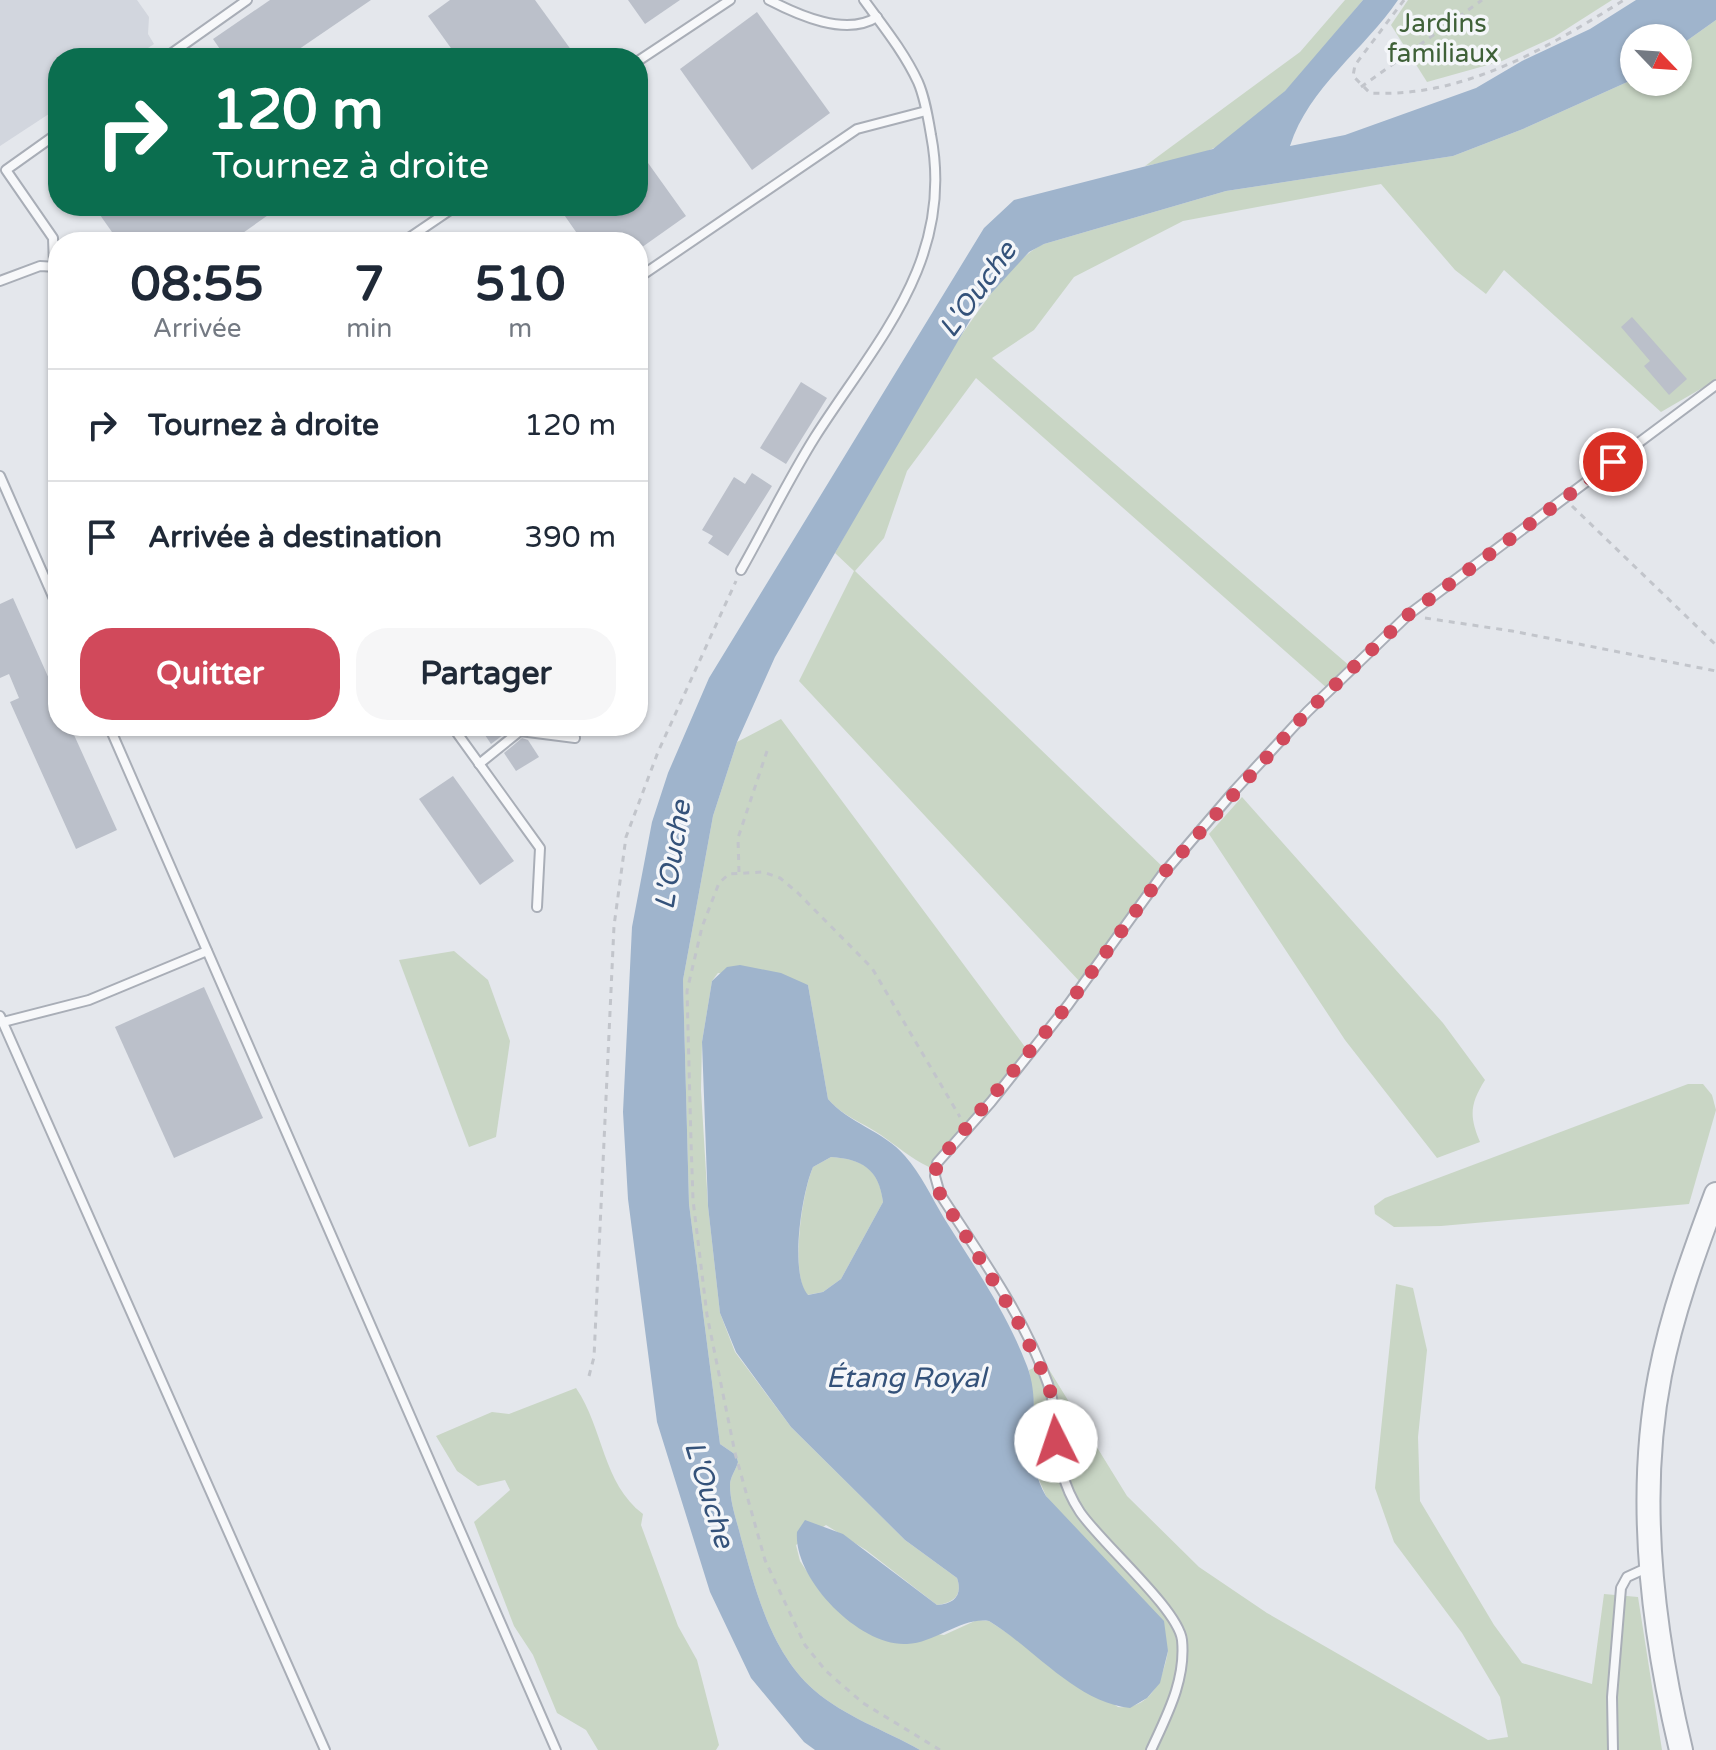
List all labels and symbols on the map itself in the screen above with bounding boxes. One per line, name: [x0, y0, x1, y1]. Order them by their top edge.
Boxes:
park label: Jardins familiaux: [1387, 8, 1499, 69]
north arrow: [1620, 24, 1692, 96]
water label: L'Ouche: [932, 233, 1025, 344]
pin: [1579, 428, 1647, 496]
water label: L'Ouche: [648, 796, 699, 912]
water label: Étang Royal: [826, 1361, 989, 1395]
position arrow: [1014, 1399, 1098, 1483]
water label: L'Ouche: [677, 1437, 742, 1554]

